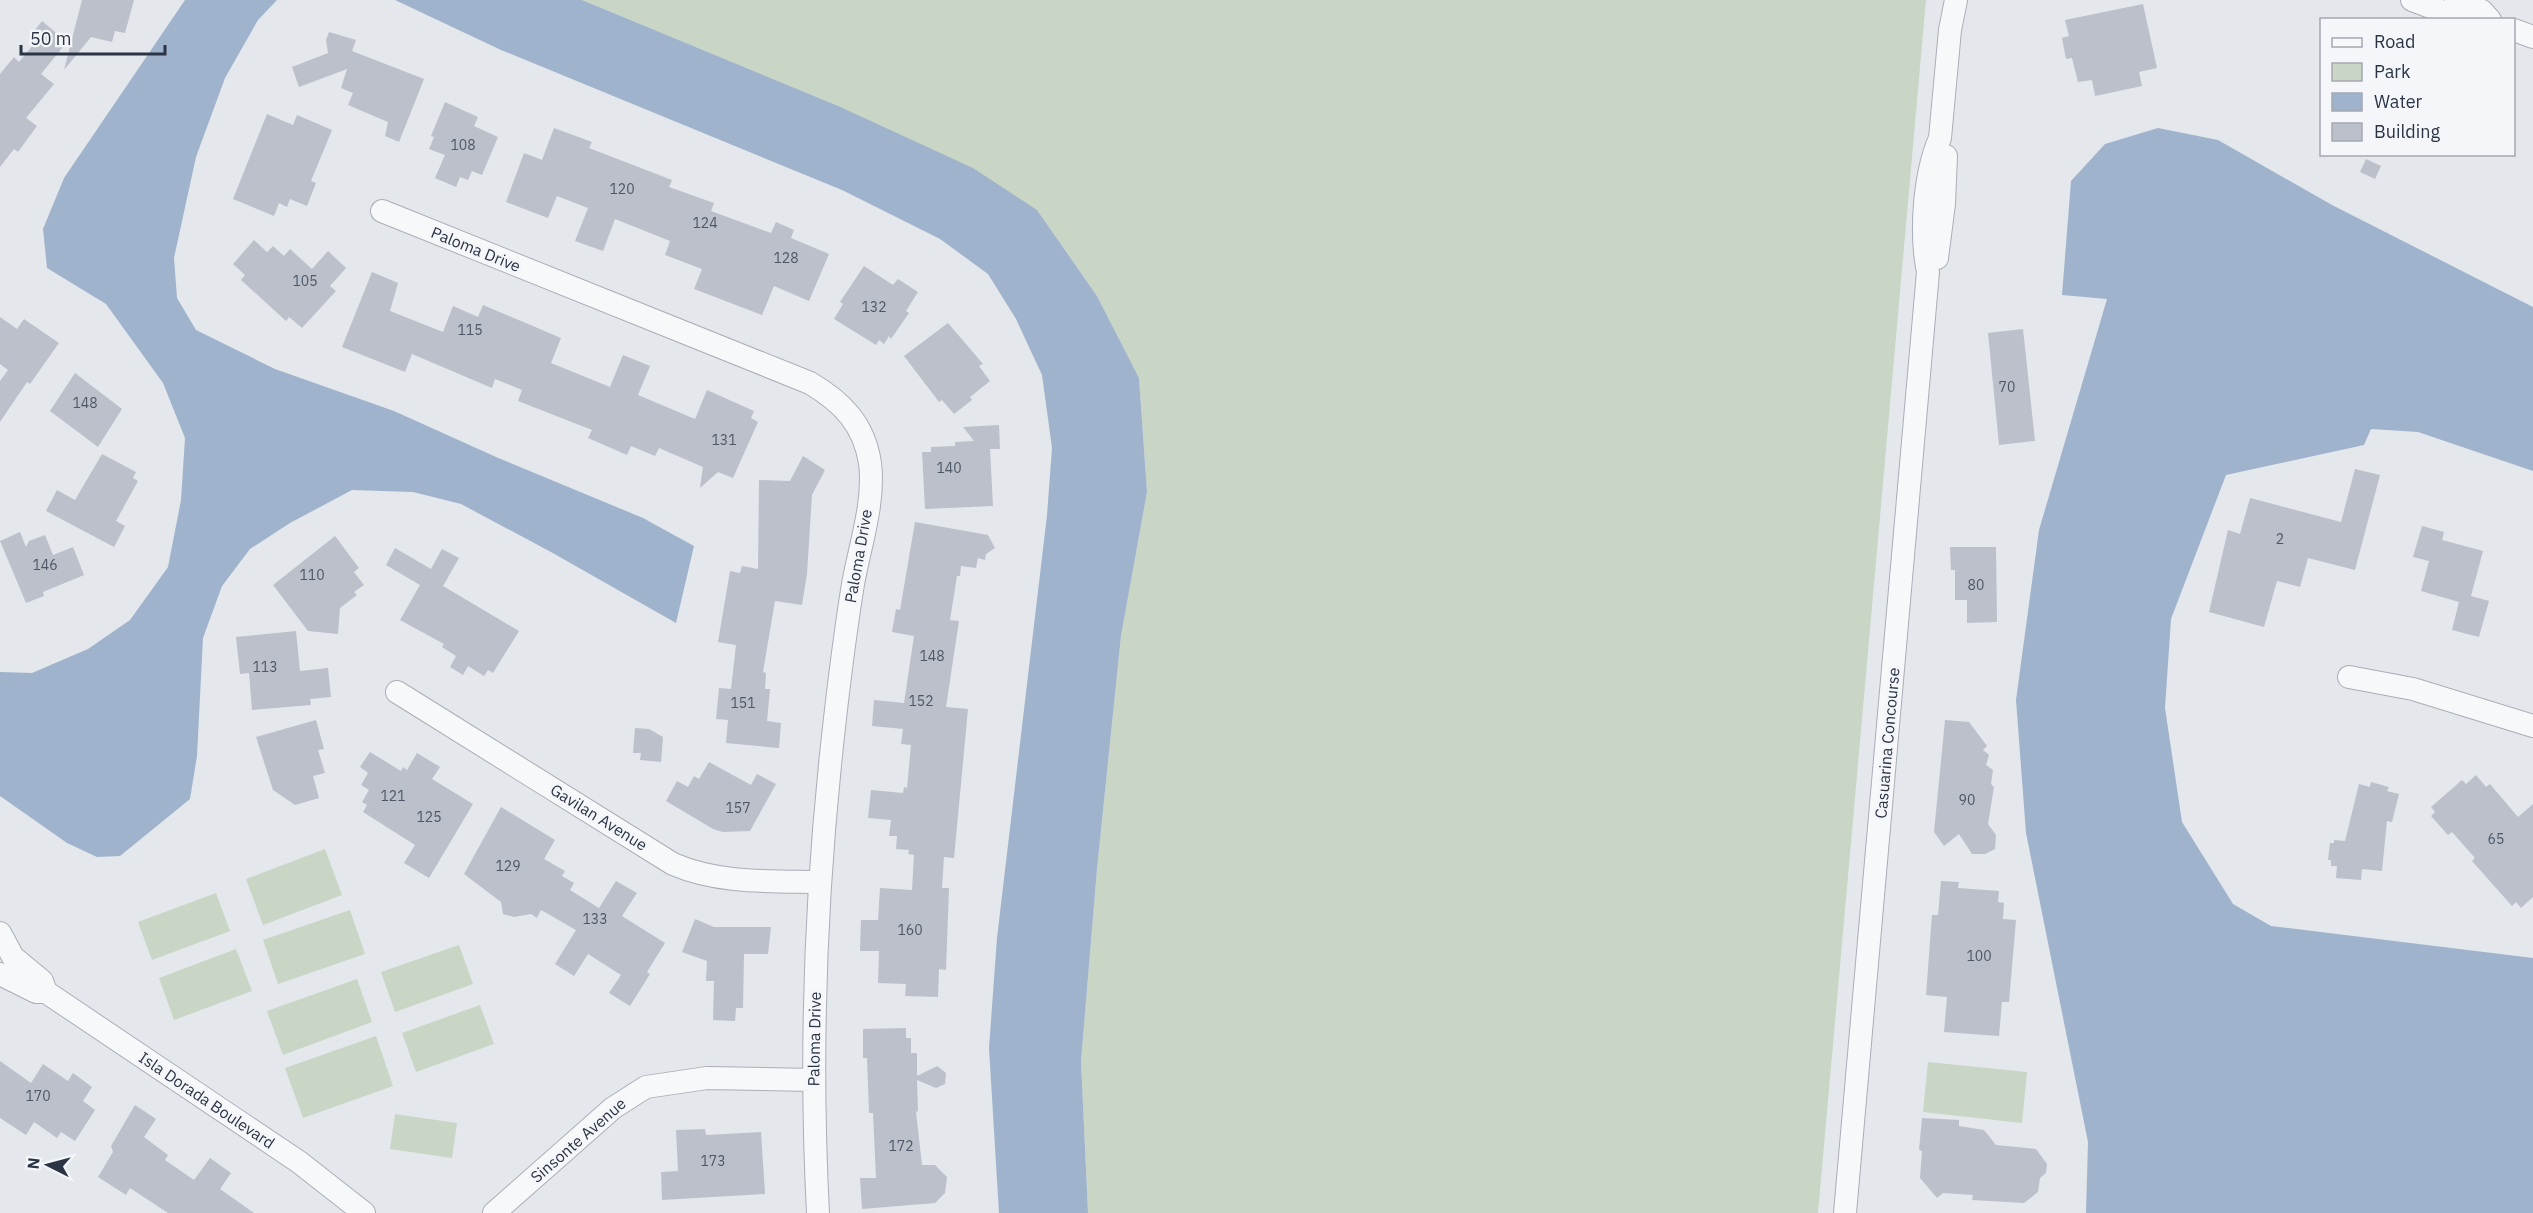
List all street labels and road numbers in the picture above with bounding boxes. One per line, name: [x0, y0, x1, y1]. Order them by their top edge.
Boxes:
street label: Paloma Drive: [428, 222, 524, 276]
street label: Paloma Drive: [840, 507, 876, 604]
street label: Casuarina Concourse: [1870, 666, 1904, 819]
street label: Gavilan Avenue: [547, 779, 651, 855]
street label: Paloma Drive: [803, 991, 825, 1087]
street label: Isla Dorada Boulevard: [135, 1047, 279, 1153]
street label: Sinsonte Avenue: [526, 1093, 630, 1187]

